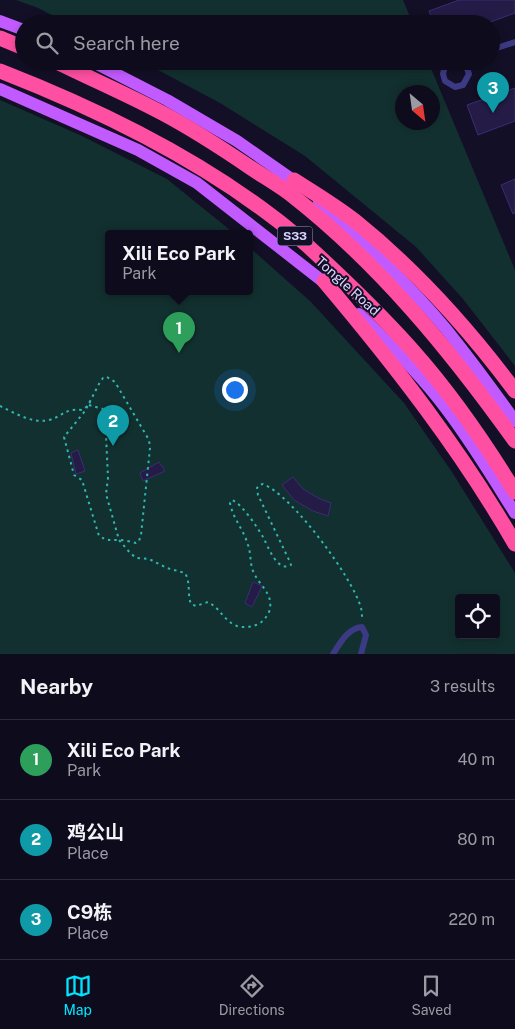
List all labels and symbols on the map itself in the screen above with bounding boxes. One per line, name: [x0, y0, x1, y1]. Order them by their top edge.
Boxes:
pin: 3: [477, 72, 509, 113]
north arrow: [395, 85, 440, 130]
road number: S33: [278, 227, 312, 246]
street label: Tongle Road: [313, 253, 383, 319]
pin: 1: [163, 312, 195, 353]
your location: [222, 377, 248, 403]
pin: 2: [97, 405, 129, 446]

